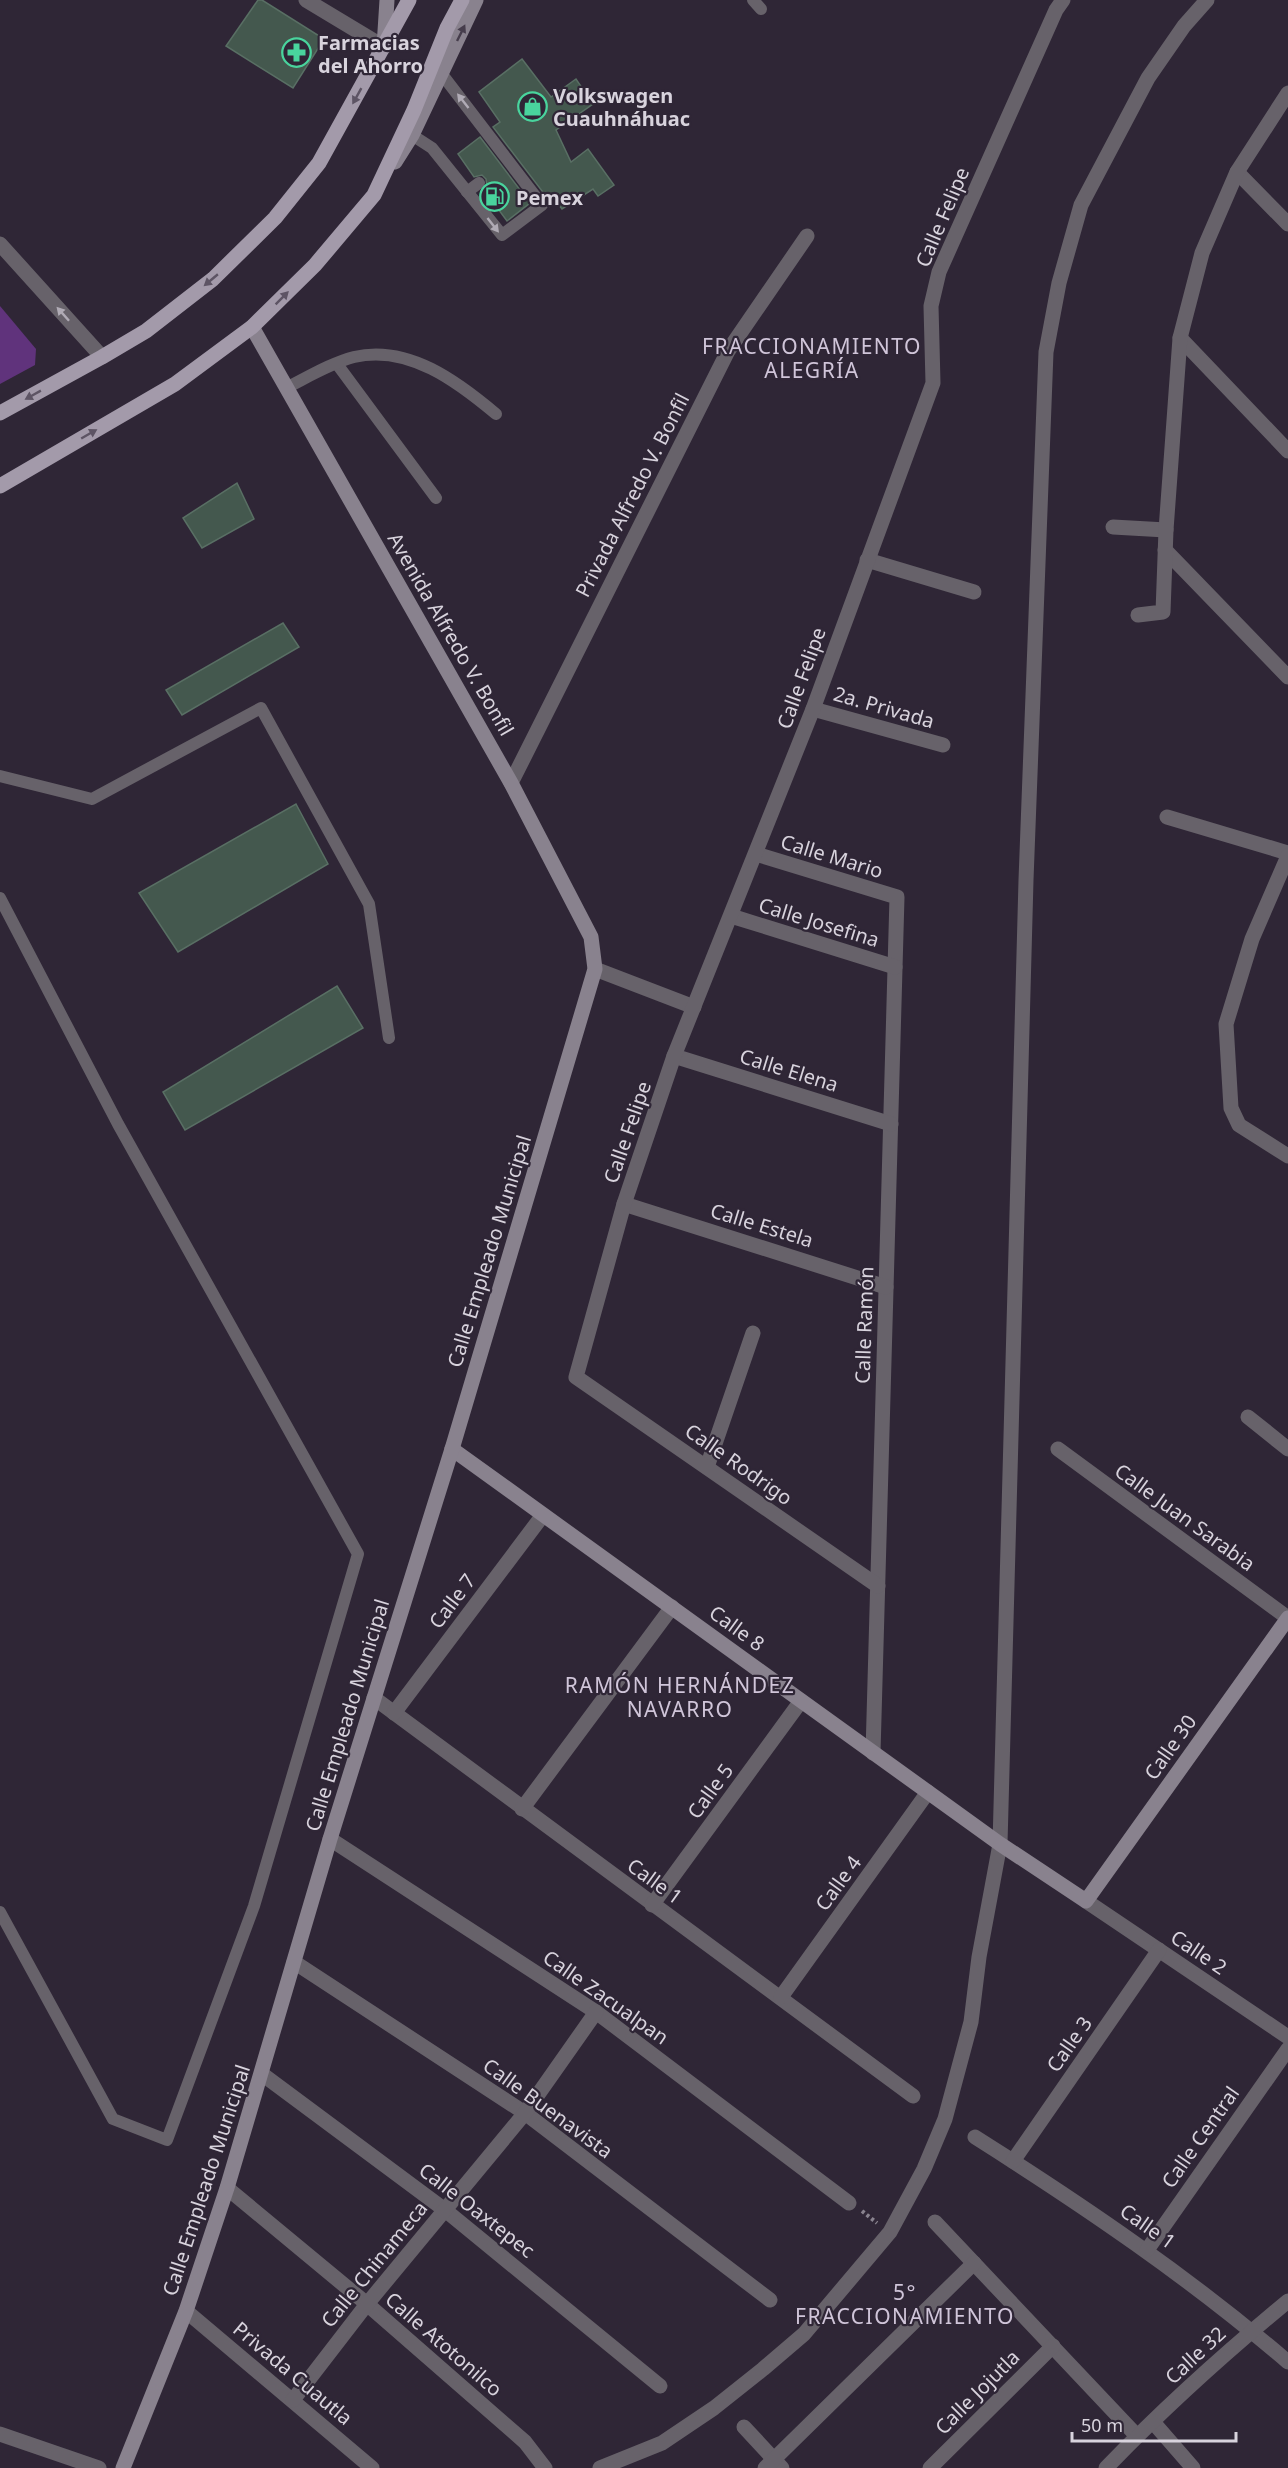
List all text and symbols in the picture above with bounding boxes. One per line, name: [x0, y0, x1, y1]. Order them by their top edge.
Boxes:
one-way arrow: [456, 24, 465, 41]
place label: Farmacias del Ahorro: [318, 29, 423, 79]
pharmacy icon: Farmacias del Ahorro: [281, 37, 313, 69]
place label: Volkswagen Cuauhnáhuac: [553, 82, 690, 132]
one-way arrow: [352, 87, 362, 104]
shop icon: Volkswagen Cuauhnáhuac: [516, 90, 548, 122]
one-way arrow: [458, 94, 470, 109]
street label: Calle Felipe: [909, 163, 975, 271]
fuel station icon: Pemex: [479, 181, 511, 213]
place label: Pemex: [516, 184, 583, 211]
one-way arrow: [487, 217, 499, 232]
one-way arrow: [204, 273, 219, 286]
one-way arrow: [274, 291, 288, 305]
one-way arrow: [57, 307, 70, 322]
district label: FRACCIONAMIENTO ALEGRÍA: [702, 332, 922, 384]
street label: Privada Alfredo V. Bonfil: [569, 388, 695, 602]
one-way arrow: [24, 390, 41, 400]
one-way arrow: [81, 429, 98, 439]
street label: Avenida Alfredo V. Bonfil: [382, 528, 520, 740]
street label: Calle Felipe: [770, 623, 832, 733]
street label: 2a. Privada: [830, 680, 938, 734]
street label: Calle Mario: [778, 828, 886, 884]
street label: Calle Josefina: [755, 891, 883, 953]
street label: Calle Elena: [736, 1042, 842, 1098]
street label: Calle Felipe: [597, 1077, 657, 1187]
street label: Calle Empleado Municipal: [441, 1132, 537, 1370]
street label: Calle Estela: [707, 1197, 817, 1253]
street label: Calle Ramón: [848, 1266, 880, 1384]
street label: Calle Rodrigo: [680, 1417, 798, 1511]
street label: Calle Juan Sarabia: [1109, 1457, 1261, 1577]
street label: Calle 7: [423, 1568, 481, 1634]
street label: Calle Empleado Municipal: [299, 1596, 395, 1834]
street label: Calle 8: [704, 1599, 770, 1657]
district label: RAMÓN HERNÁNDEZ NAVARRO: [565, 1671, 795, 1723]
street label: Calle 30: [1138, 1709, 1202, 1785]
street label: Calle 5: [681, 1758, 739, 1824]
street label: Calle 4: [809, 1849, 867, 1916]
street label: Calle 1: [622, 1852, 688, 1910]
street label: Calle 2: [1166, 1923, 1232, 1981]
street label: Calle Zacualpan: [538, 1944, 674, 2050]
street label: Calle 3: [1040, 2011, 1098, 2077]
street label: Calle Buenavista: [478, 2052, 618, 2164]
street label: Calle Empleado Municipal: [156, 2061, 256, 2299]
street label: Calle Central: [1155, 2081, 1245, 2193]
street label: Calle Oaxtepec: [414, 2156, 540, 2264]
street label: Calle Chinameca: [315, 2195, 433, 2333]
street label: Calle 1: [1115, 2197, 1181, 2255]
district label: 5° FRACCIONAMIENTO: [795, 2278, 1015, 2330]
street label: Calle Atotonilco: [380, 2286, 508, 2402]
street label: Privada Cuautla: [228, 2315, 358, 2431]
street label: Calle 32: [1159, 2320, 1231, 2390]
street label: Calle Jojutla: [929, 2344, 1025, 2440]
scale bar: [1072, 2405, 1236, 2443]
text: 50 m: [1081, 2413, 1123, 2437]

